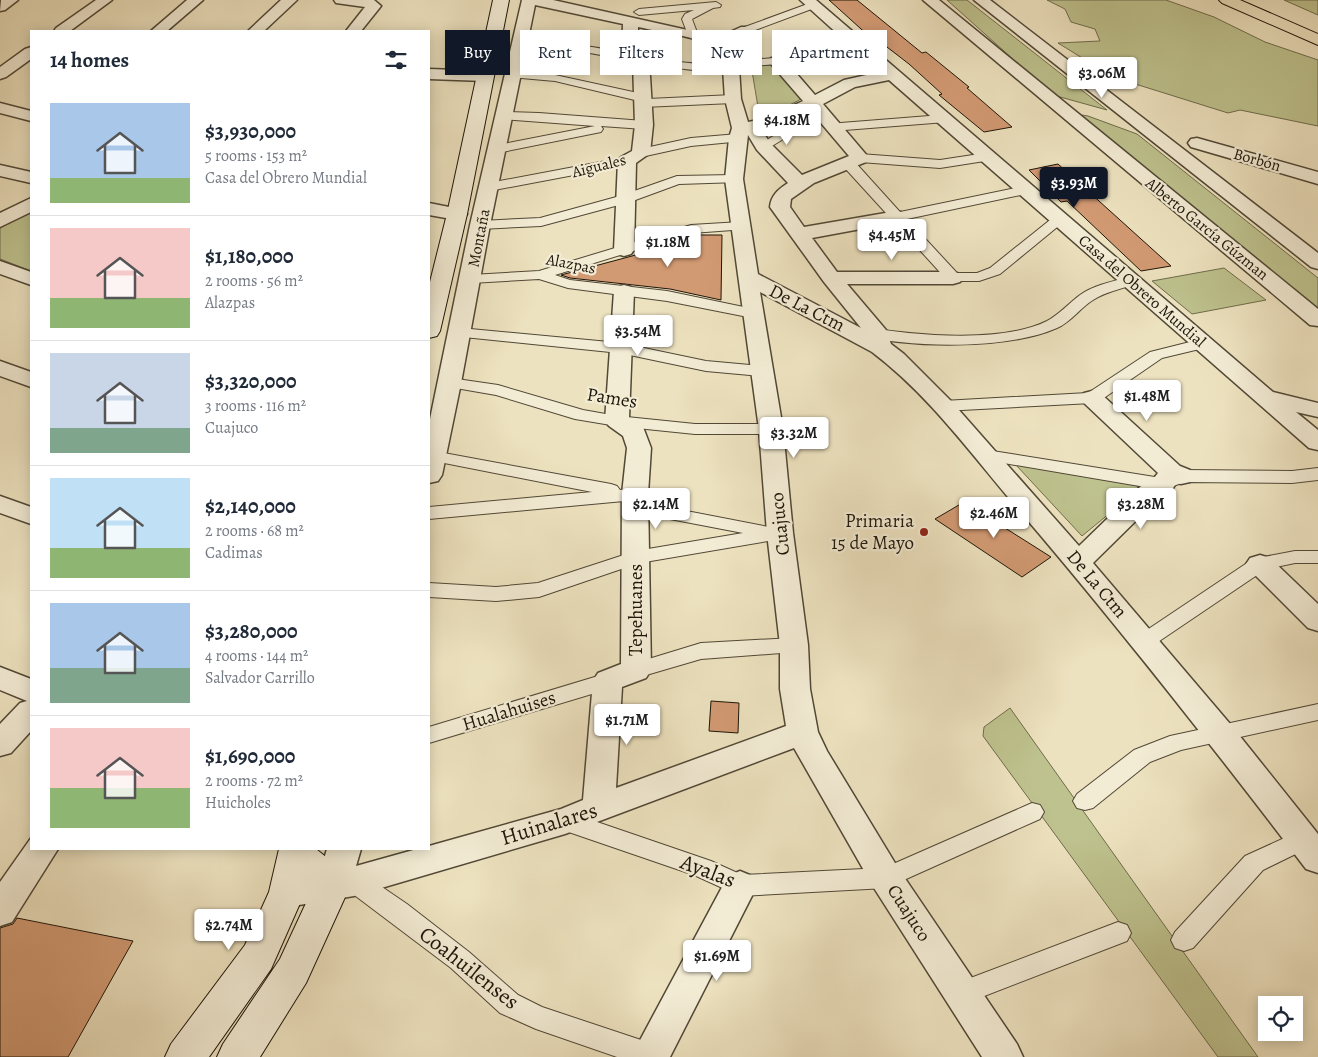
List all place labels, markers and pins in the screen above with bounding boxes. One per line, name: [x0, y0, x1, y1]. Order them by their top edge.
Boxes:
pin: $3.06M: [1061, 56, 1143, 99]
pin: $4.18M: [746, 104, 828, 146]
pin: $3.93M: [1033, 166, 1115, 209]
pin: $4.45M: [851, 218, 933, 261]
pin: $1.18M: [627, 226, 709, 268]
pin: $3.54M: [597, 314, 679, 357]
pin: $1.48M: [1106, 380, 1188, 422]
pin: $3.32M: [753, 416, 835, 459]
pin: $2.14M: [615, 488, 697, 530]
pin: $3.28M: [1100, 488, 1182, 530]
pin: $2.46M: [953, 496, 1035, 539]
place label: Primaria 15 de Mayo: [831, 508, 914, 556]
marker: Primaria 15 de Mayo: [918, 526, 930, 538]
pin: $1.71M: [586, 704, 668, 746]
pin: $2.74M: [188, 908, 270, 951]
pin: $1.69M: [676, 940, 758, 982]

